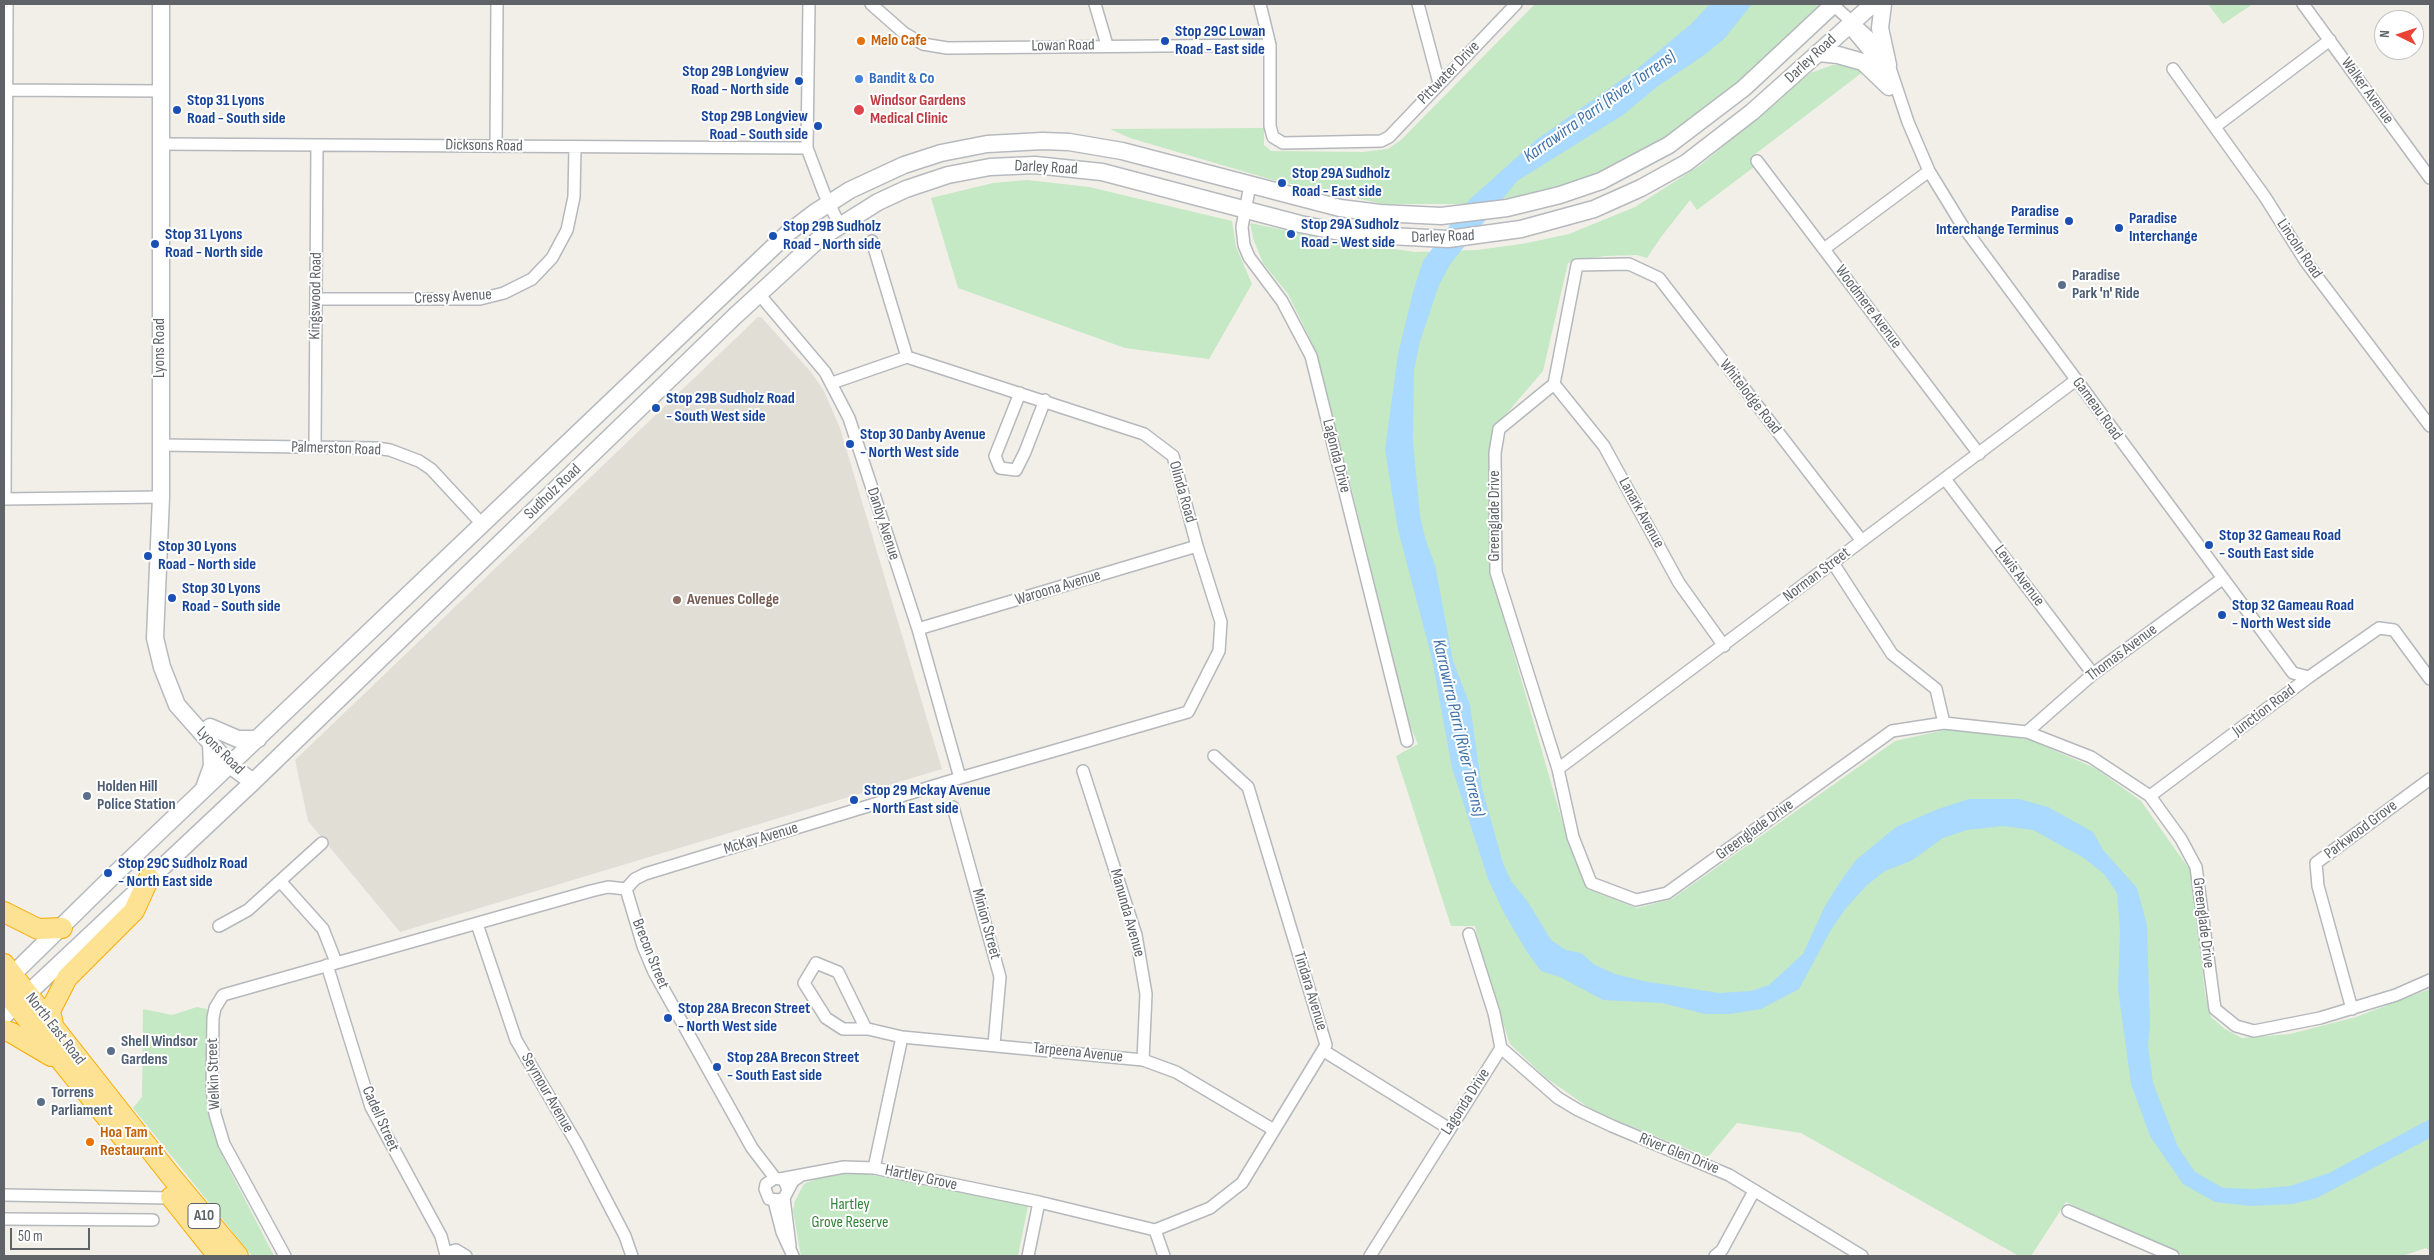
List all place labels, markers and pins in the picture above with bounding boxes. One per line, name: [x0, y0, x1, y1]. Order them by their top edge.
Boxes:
place label: Stop 29C Lowan Road - East side: [1175, 22, 1265, 60]
place label: Melo Cafe: [871, 31, 927, 51]
marker: Melo Cafe: [855, 35, 867, 47]
marker: Stop 29C Lowan Road - East side: [1159, 35, 1171, 47]
place label: Stop 29B Longview Road - North side: [682, 62, 789, 100]
place label: Bandit & Co: [869, 69, 934, 89]
marker: Bandit & Co: [853, 73, 865, 85]
marker: Stop 29B Longview Road - North side: [793, 75, 805, 87]
place label: Stop 31 Lyons Road - South side: [187, 91, 286, 129]
place label: Windsor Gardens Medical Clinic: [870, 91, 966, 129]
marker: Windsor Gardens Medical Clinic: [852, 103, 866, 117]
marker: Stop 31 Lyons Road - South side: [171, 104, 183, 116]
place label: Stop 29B Longview Road - South side: [701, 107, 808, 145]
marker: Stop 29B Longview Road - South side: [812, 120, 824, 132]
place label: Stop 29A Sudholz Road - East side: [1292, 164, 1390, 202]
marker: Stop 29A Sudholz Road - East side: [1276, 177, 1288, 189]
place label: Paradise Interchange Terminus: [1936, 202, 2059, 240]
place label: Paradise Interchange: [2129, 209, 2198, 247]
place label: Stop 29A Sudholz Road - West side: [1301, 215, 1399, 253]
marker: Paradise Interchange Terminus: [2063, 215, 2075, 227]
place label: Stop 29B Sudholz Road - North side: [783, 217, 881, 255]
marker: Paradise Interchange: [2113, 222, 2125, 234]
place label: Stop 31 Lyons Road - North side: [165, 225, 263, 263]
marker: Stop 29A Sudholz Road - West side: [1285, 228, 1297, 240]
marker: Stop 29B Sudholz Road - North side: [767, 230, 779, 242]
marker: Stop 31 Lyons Road - North side: [149, 238, 161, 250]
place label: Paradise Park 'n' Ride: [2072, 266, 2140, 304]
marker: Paradise Park 'n' Ride: [2056, 279, 2068, 291]
place label: Stop 29B Sudholz Road - South West side: [666, 389, 795, 427]
marker: Stop 29B Sudholz Road - South West side: [650, 402, 662, 414]
place label: Stop 30 Danby Avenue - North West side: [860, 425, 986, 463]
marker: Stop 30 Danby Avenue - North West side: [844, 438, 856, 450]
place label: Stop 32 Gameau Road - South East side: [2219, 526, 2341, 564]
place label: Stop 30 Lyons Road - North side: [158, 537, 256, 575]
marker: Stop 32 Gameau Road - South East side: [2203, 539, 2215, 551]
marker: Stop 30 Lyons Road - North side: [142, 550, 154, 562]
place label: Stop 30 Lyons Road - South side: [182, 579, 281, 617]
place label: Avenues College: [687, 590, 779, 610]
marker: Stop 30 Lyons Road - South side: [166, 592, 178, 604]
marker: Avenues College: [671, 594, 683, 606]
place label: Stop 32 Gameau Road - North West side: [2232, 596, 2354, 634]
marker: Stop 32 Gameau Road - North West side: [2216, 609, 2228, 621]
place label: Holden Hill Police Station: [97, 777, 176, 815]
place label: Stop 29 Mckay Avenue - North East side: [864, 781, 991, 819]
marker: Holden Hill Police Station: [81, 790, 93, 802]
marker: Stop 29 Mckay Avenue - North East side: [848, 794, 860, 806]
place label: Stop 29C Sudholz Road - North East side: [118, 854, 247, 892]
marker: Stop 29C Sudholz Road - North East side: [102, 867, 114, 879]
place label: Stop 28A Brecon Street - North West side: [678, 999, 810, 1037]
marker: Stop 28A Brecon Street - North West side: [662, 1012, 674, 1024]
place label: Shell Windsor Gardens: [121, 1032, 198, 1070]
marker: Shell Windsor Gardens: [105, 1045, 117, 1057]
place label: Stop 28A Brecon Street - South East side: [727, 1048, 859, 1086]
marker: Stop 28A Brecon Street - South East side: [711, 1061, 723, 1073]
place label: Torrens Parliament: [51, 1083, 113, 1121]
marker: Torrens Parliament: [35, 1096, 47, 1108]
place label: Hoa Tam Restaurant: [100, 1123, 163, 1161]
marker: Hoa Tam Restaurant: [84, 1136, 96, 1148]

